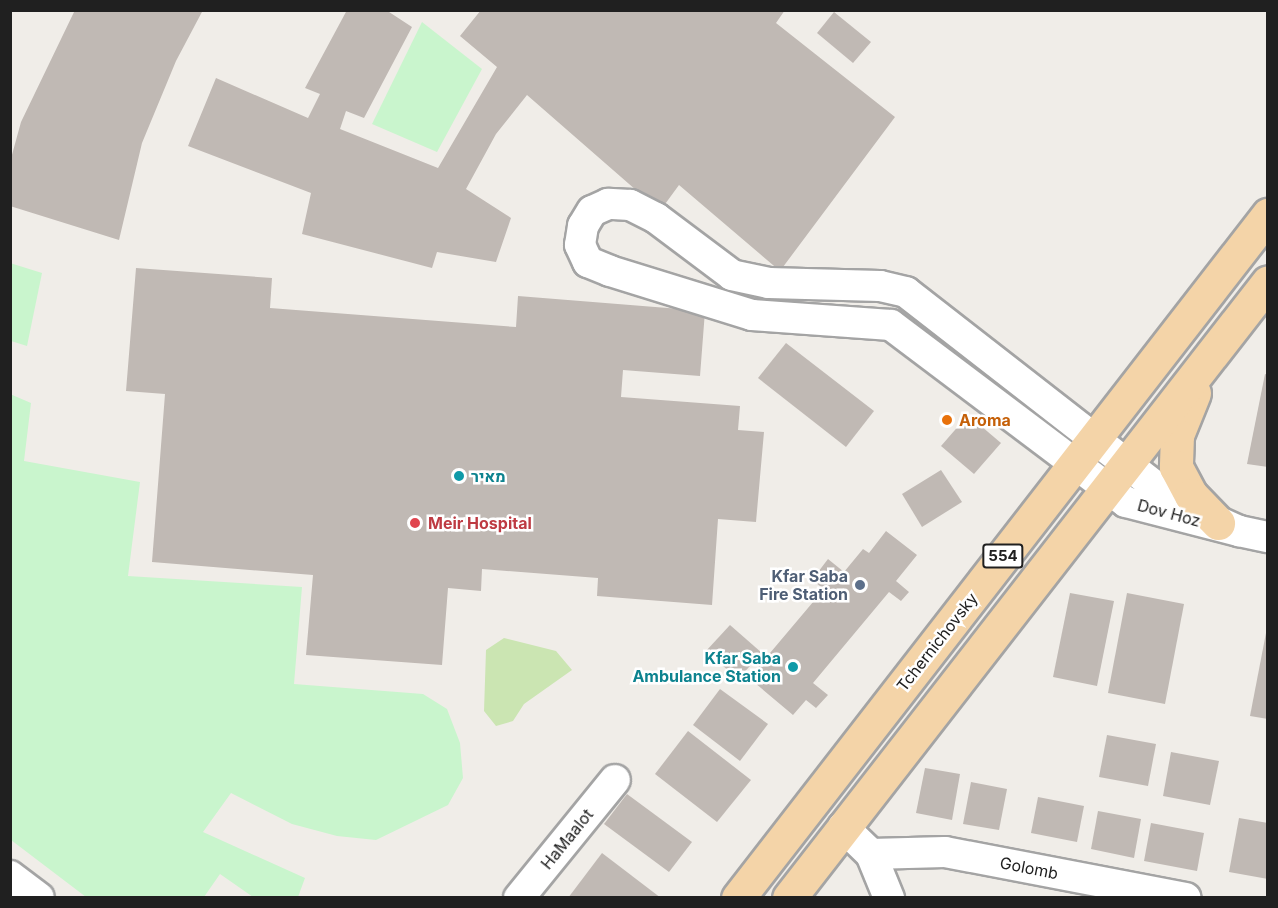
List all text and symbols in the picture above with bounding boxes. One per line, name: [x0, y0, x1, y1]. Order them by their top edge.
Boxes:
place label: Aroma: [959, 410, 1011, 430]
marker: Aroma: [940, 413, 954, 427]
place label: מאיר: [471, 466, 506, 486]
marker: מאיר: [452, 469, 466, 483]
street label: Dov Hoz: [1135, 495, 1203, 531]
place label: Meir Hospital: [428, 513, 532, 533]
marker: Meir Hospital: [406, 514, 424, 532]
road number: 554: [982, 544, 1024, 568]
place label: Kfar Saba Fire Station: [759, 566, 848, 604]
marker: Kfar Saba Fire Station: [853, 578, 867, 592]
street label: Tchernichovsky: [893, 589, 981, 695]
place label: Kfar Saba Ambulance Station: [632, 648, 781, 686]
marker: Kfar Saba Ambulance Station: [786, 660, 800, 674]
street label: HaMaalot: [537, 805, 597, 873]
street label: Golomb: [998, 853, 1060, 883]

